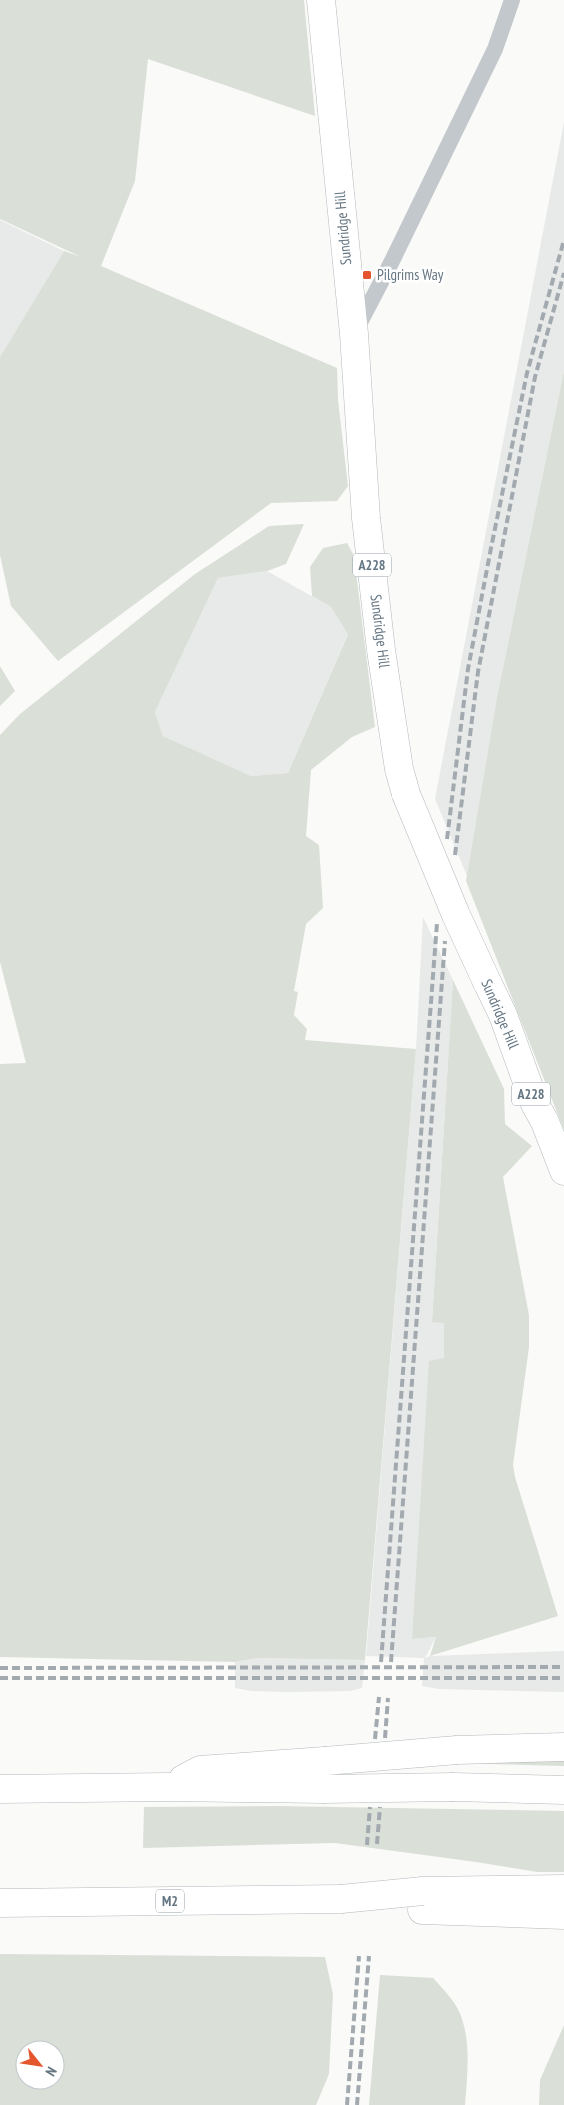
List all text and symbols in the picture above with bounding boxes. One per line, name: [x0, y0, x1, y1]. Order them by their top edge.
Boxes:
street label: Sundridge Hill: [330, 190, 355, 266]
place label: Pilgrims Way: [377, 265, 444, 284]
marker: Pilgrims Way: [361, 269, 373, 281]
road number: A228: [353, 554, 391, 576]
street label: Sundridge Hill: [367, 593, 394, 669]
street label: Sundridge Hill: [477, 976, 524, 1052]
road number: A228: [512, 1082, 550, 1106]
road number: M2: [156, 1890, 184, 1912]
north arrow: [15, 2040, 65, 2090]
text: N: [42, 2064, 61, 2079]

